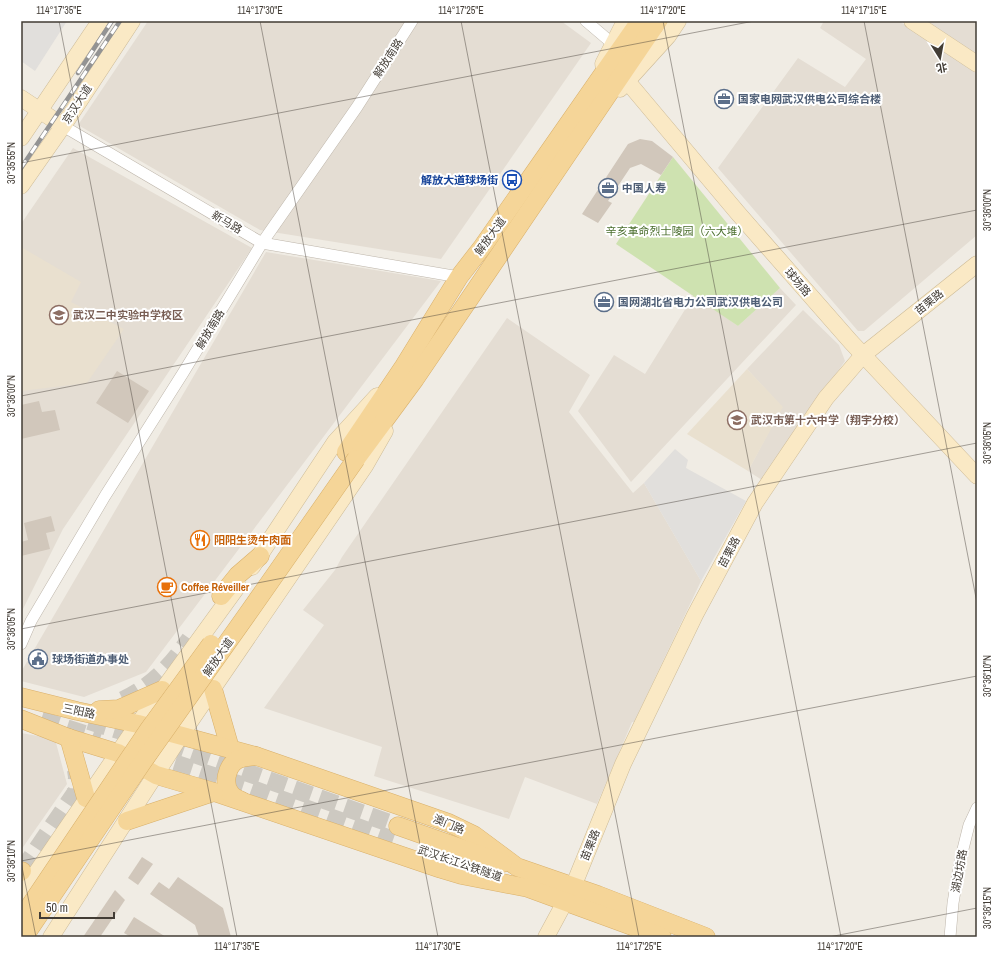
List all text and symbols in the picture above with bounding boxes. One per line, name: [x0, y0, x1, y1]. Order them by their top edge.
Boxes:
text: 114°17'35"E: [36, 4, 82, 17]
text: 114°17'30"E: [237, 4, 283, 17]
text: 114°17'25"E: [438, 4, 484, 17]
text: 114°17'20"E: [640, 4, 686, 17]
text: 114°17'15"E: [841, 4, 887, 17]
street label: 解放南路: [370, 36, 406, 80]
north arrow: [920, 38, 960, 78]
text: 北: [935, 60, 949, 76]
street label: 京汉大道: [59, 82, 95, 126]
office icon: 国家电网武汉供电公司综合楼: [713, 88, 735, 110]
place label: 国家电网武汉供电公司综合楼: [738, 92, 881, 106]
text: 30°35'55"N: [5, 142, 18, 184]
bus stop icon: 解放大道球场街: [501, 169, 523, 191]
place label: 解放大道球场街: [421, 173, 498, 187]
office icon: 中国人寿: [597, 177, 619, 199]
place label: 中国人寿: [622, 181, 666, 195]
text: 30°36'00"N: [981, 189, 994, 231]
street label: 新马路: [209, 208, 245, 236]
street label: 解放大道: [471, 214, 509, 258]
park label: 辛亥革命烈士陵园（六大堆）: [606, 224, 749, 238]
street label: 球场路: [782, 265, 814, 299]
street label: 苗栗路: [912, 286, 946, 318]
office icon: 国网湖北省电力公司武汉供电公司: [593, 291, 615, 313]
place label: 国网湖北省电力公司武汉供电公司: [618, 295, 783, 309]
school or university icon: 武汉二中实验中学校区: [48, 304, 70, 326]
street label: 解放南路: [193, 307, 227, 351]
place label: 武汉二中实验中学校区: [73, 308, 183, 322]
text: 30°36'00"N: [5, 375, 18, 417]
school or university icon: 武汉市第十六中学（翔宇分校）: [726, 409, 748, 431]
place label: 武汉市第十六中学（翔宇分校）: [751, 413, 905, 427]
text: 30°36'05"N: [981, 422, 994, 464]
restaurant icon: 阳阳生烫牛肉面: [189, 529, 211, 551]
place label: 阳阳生烫牛肉面: [214, 533, 291, 547]
street label: 苗栗路: [715, 534, 743, 570]
cafe icon: Coffee Réveiller: [156, 576, 178, 598]
place label: Coffee Réveiller: [181, 580, 250, 594]
text: 30°36'05"N: [5, 608, 18, 650]
street label: 解放大道: [200, 635, 236, 679]
public building icon: 球场街道办事处: [27, 648, 49, 670]
place label: 球场街道办事处: [52, 652, 129, 666]
text: 30°36'10"N: [981, 655, 994, 697]
street label: 三阳路: [61, 701, 97, 721]
street label: 澳门路: [431, 811, 467, 837]
street label: 苗栗路: [577, 827, 603, 863]
text: 30°36'10"N: [5, 840, 18, 882]
street label: 武汉长江公铁隧道: [416, 842, 504, 884]
street label: 湖边坊路: [948, 848, 970, 894]
text: 30°36'15"N: [981, 887, 994, 929]
scale bar: [40, 894, 114, 920]
text: 50 m: [46, 900, 68, 916]
text: 114°17'35"E: [214, 940, 260, 953]
text: 114°17'30"E: [415, 940, 461, 953]
text: 114°17'25"E: [616, 940, 662, 953]
text: 114°17'20"E: [817, 940, 863, 953]

